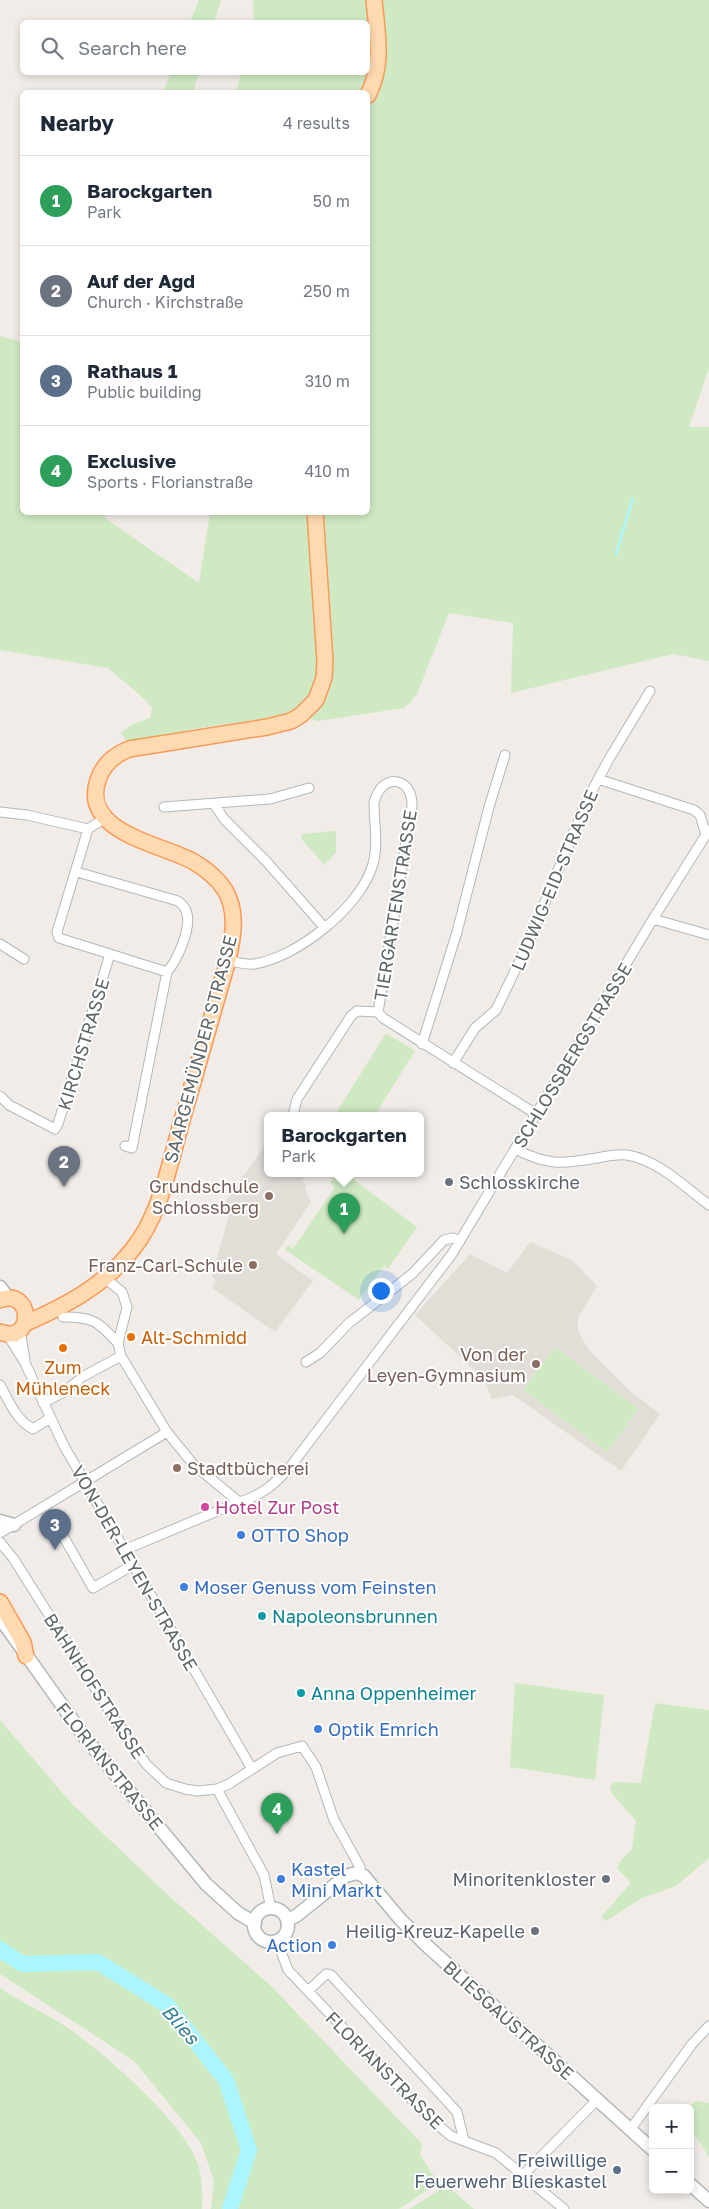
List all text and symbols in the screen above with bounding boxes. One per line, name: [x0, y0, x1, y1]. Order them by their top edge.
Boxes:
search box: [20, 20, 370, 75]
icon: search: [38, 34, 66, 62]
text: Search here: [78, 36, 187, 59]
text: Nearby: [40, 110, 114, 136]
text: 4 results: [283, 113, 350, 133]
text: Barockgarten: [87, 179, 212, 202]
text: 1: [52, 191, 60, 211]
text: 50 m: [313, 191, 350, 211]
text: Park: [87, 202, 122, 222]
text: Auf der Agd: [87, 269, 195, 292]
text: 2: [51, 281, 61, 301]
text: 250 m: [303, 281, 350, 301]
text: Church · Kirchstraße: [87, 292, 243, 312]
text: Rathaus 1: [87, 359, 178, 382]
text: 3: [51, 371, 61, 391]
text: 310 m: [305, 371, 350, 391]
text: Public building: [87, 382, 202, 402]
text: Exclusive: [87, 449, 176, 472]
text: 4: [51, 461, 61, 481]
text: 410 m: [304, 461, 350, 481]
text: Sports · Florianstraße: [87, 472, 253, 492]
street label: LUDWIG-EID-STRASSE: [506, 786, 602, 974]
street label: TIERGARTENSTRASSE: [369, 808, 421, 1002]
street label: SAARGEMÜNDER STRASSE: [159, 933, 241, 1165]
street label: SCHLOSSBERGSTRASSE: [508, 958, 636, 1152]
street label: KIRCHSTRASSE: [52, 975, 114, 1113]
popup: [264, 1112, 424, 1177]
text: Barockgarten: [281, 1123, 407, 1146]
pin: 2: [48, 1146, 80, 1187]
text: Park: [281, 1146, 316, 1166]
place label: Schlosskirche: [459, 1171, 580, 1193]
place label: Grundschule Schlossberg: [149, 1175, 259, 1218]
marker: Schlosskirche: [443, 1176, 455, 1188]
marker: Grundschule Schlossberg: [263, 1190, 275, 1202]
pin: 1: [328, 1193, 360, 1234]
place label: Franz-Carl-Schule: [88, 1254, 243, 1276]
marker: Franz-Carl-Schule: [247, 1259, 259, 1271]
your location: [368, 1278, 394, 1304]
place label: Alt-Schmidd: [141, 1326, 247, 1348]
marker: Alt-Schmidd: [125, 1331, 137, 1343]
marker: Zum Mühleneck: [57, 1342, 69, 1354]
place label: Von der Leyen-Gymnasium: [367, 1343, 526, 1386]
place label: Zum Mühleneck: [16, 1356, 110, 1399]
marker: Von der Leyen-Gymnasium: [530, 1358, 542, 1370]
place label: Stadtbücherei: [187, 1457, 309, 1479]
street label: VON-DER-LEYEN-STRASSE: [67, 1461, 203, 1675]
marker: Stadtbücherei: [171, 1462, 183, 1474]
place label: Hotel Zur Post: [215, 1496, 339, 1518]
marker: Hotel Zur Post: [199, 1501, 211, 1513]
pin: 3: [39, 1509, 71, 1550]
place label: OTTO Shop: [251, 1524, 349, 1546]
marker: OTTO Shop: [235, 1529, 247, 1541]
place label: Moser Genuss vom Feinsten: [194, 1576, 437, 1598]
marker: Moser Genuss vom Feinsten: [178, 1581, 190, 1593]
place label: Napoleonsbrunnen: [272, 1605, 438, 1627]
street label: BAHNHOFSTRASSE: [40, 1609, 150, 1763]
marker: Napoleonsbrunnen: [256, 1610, 268, 1622]
place label: Anna Oppenheimer: [311, 1682, 477, 1704]
marker: Anna Oppenheimer: [295, 1687, 307, 1699]
street label: FLORIANSTRASSE: [52, 1698, 168, 1834]
place label: Optik Emrich: [328, 1718, 439, 1740]
marker: Optik Emrich: [312, 1723, 324, 1735]
pin: 4: [261, 1793, 293, 1834]
place label: Kastel Mini Markt: [291, 1858, 382, 1901]
place label: Minoritenkloster: [453, 1868, 596, 1890]
marker: Kastel Mini Markt: [275, 1873, 287, 1885]
marker: Minoritenkloster: [600, 1873, 612, 1885]
place label: Heilig-Kreuz-Kapelle: [346, 1920, 525, 1942]
marker: Heilig-Kreuz-Kapelle: [529, 1925, 541, 1937]
place label: Action: [266, 1934, 322, 1956]
marker: Action: [326, 1939, 338, 1951]
street label: BLIESGAUSTRASSE: [439, 1956, 579, 2084]
water label: Blies: [158, 1999, 205, 2049]
street label: FLORIANSTRASSE: [321, 2006, 449, 2134]
map controls: [649, 2104, 694, 2194]
button: +: [649, 2104, 694, 2149]
place label: Freiwillige Feuerwehr Blieskastel: [414, 2149, 607, 2192]
button: −: [649, 2149, 694, 2194]
marker: Freiwillige Feuerwehr Blieskastel: [611, 2164, 623, 2176]

